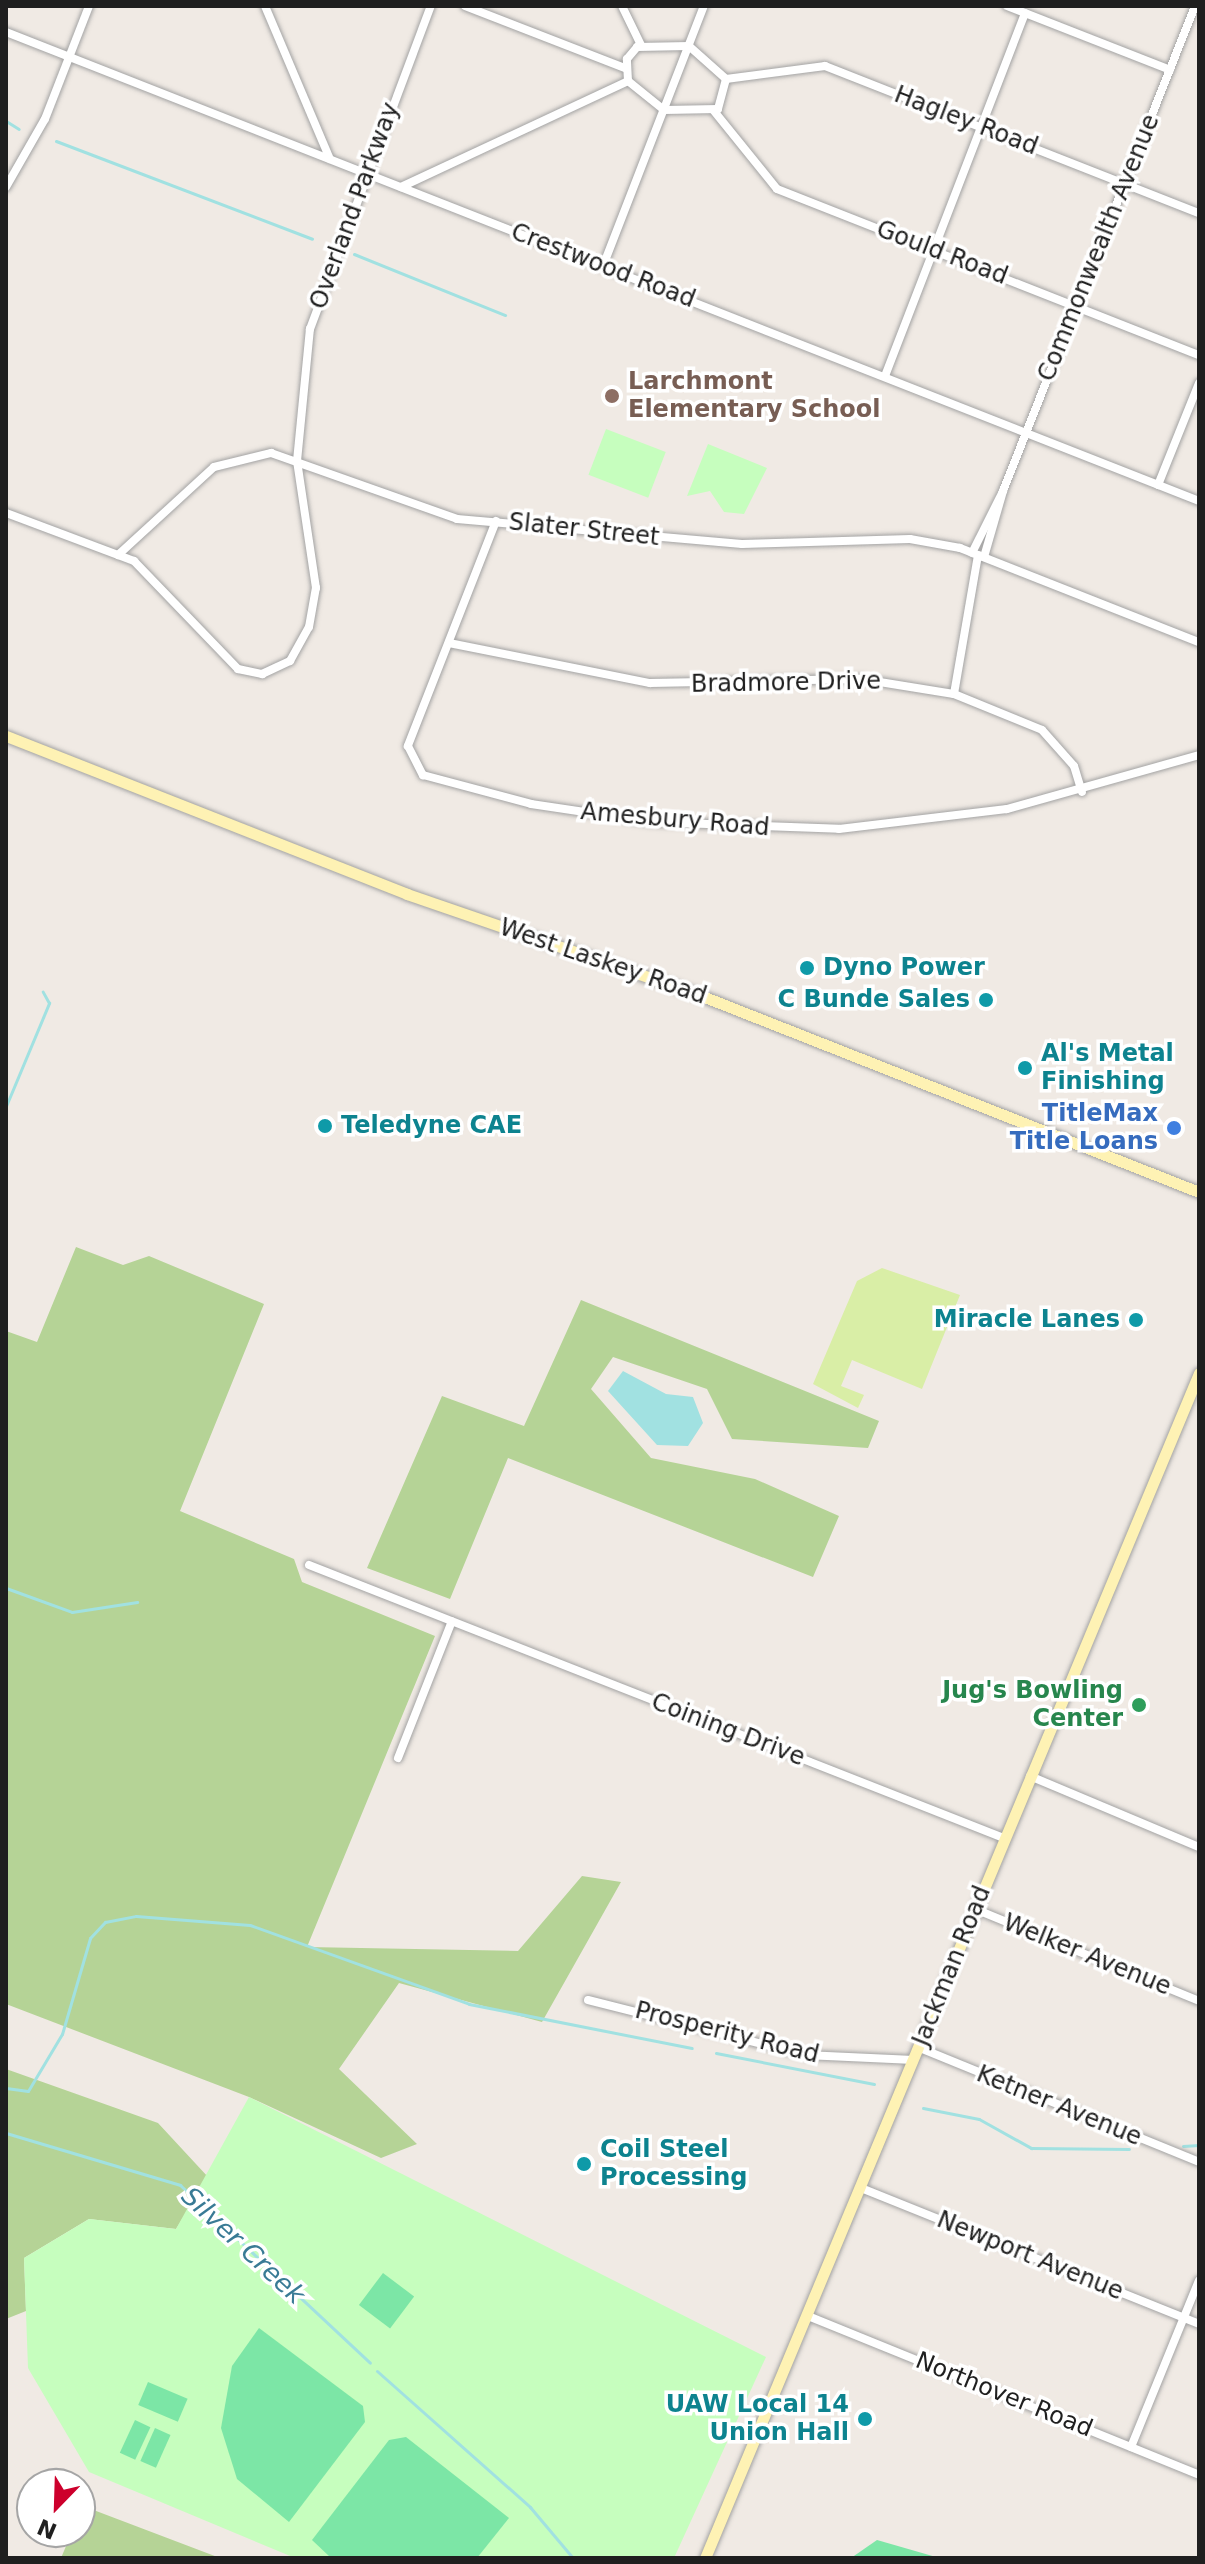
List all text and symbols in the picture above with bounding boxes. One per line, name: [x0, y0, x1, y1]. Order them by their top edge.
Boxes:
street label: Hagley Road: [890, 80, 1042, 162]
street label: Overland Parkway: [304, 99, 406, 313]
street label: Commonwealth Avenue: [1032, 110, 1166, 386]
street label: Gould Road: [872, 215, 1012, 291]
street label: Crestwood Road: [507, 218, 699, 314]
place label: Larchmont Elementary School: [628, 368, 881, 424]
marker: Larchmont Elementary School: [603, 387, 621, 405]
street label: Slater Street: [507, 508, 661, 552]
street label: Bradmore Drive: [691, 667, 881, 699]
street label: Amesbury Road: [579, 797, 771, 843]
street label: West Laskey Road: [496, 913, 710, 1011]
place label: Dyno Power: [823, 954, 985, 982]
marker: Dyno Power: [798, 959, 816, 977]
place label: C Bunde Sales: [777, 986, 970, 1014]
marker: C Bunde Sales: [977, 991, 995, 1009]
place label: Al's Metal Finishing: [1041, 1040, 1174, 1096]
marker: Al's Metal Finishing: [1016, 1059, 1034, 1077]
place label: TitleMax Title Loans: [1010, 1100, 1158, 1156]
place label: Teledyne CAE: [341, 1112, 522, 1140]
marker: Teledyne CAE: [316, 1117, 334, 1135]
marker: TitleMax Title Loans: [1165, 1119, 1183, 1137]
place label: Miracle Lanes: [934, 1306, 1120, 1334]
marker: Miracle Lanes: [1127, 1311, 1145, 1329]
place label: Jug's Bowling Center: [942, 1677, 1123, 1733]
street label: Coining Drive: [647, 1688, 809, 1772]
marker: Jug's Bowling Center: [1130, 1696, 1148, 1714]
street label: Jackman Road: [907, 1882, 997, 2050]
street label: Welker Avenue: [999, 1908, 1175, 2002]
street label: Prosperity Road: [632, 1996, 822, 2070]
street label: Ketner Avenue: [972, 2060, 1146, 2152]
place label: Coil Steel Processing: [600, 2136, 747, 2192]
marker: Coil Steel Processing: [575, 2155, 593, 2173]
water label: Silver Creek: [175, 2181, 311, 2311]
street label: Newport Avenue: [933, 2205, 1127, 2307]
street label: Northover Road: [911, 2346, 1097, 2444]
place label: UAW Local 14 Union Hall: [666, 2391, 849, 2447]
marker: UAW Local 14 Union Hall: [856, 2410, 874, 2428]
north arrow: [16, 2468, 96, 2548]
text: N: [34, 2514, 61, 2544]

